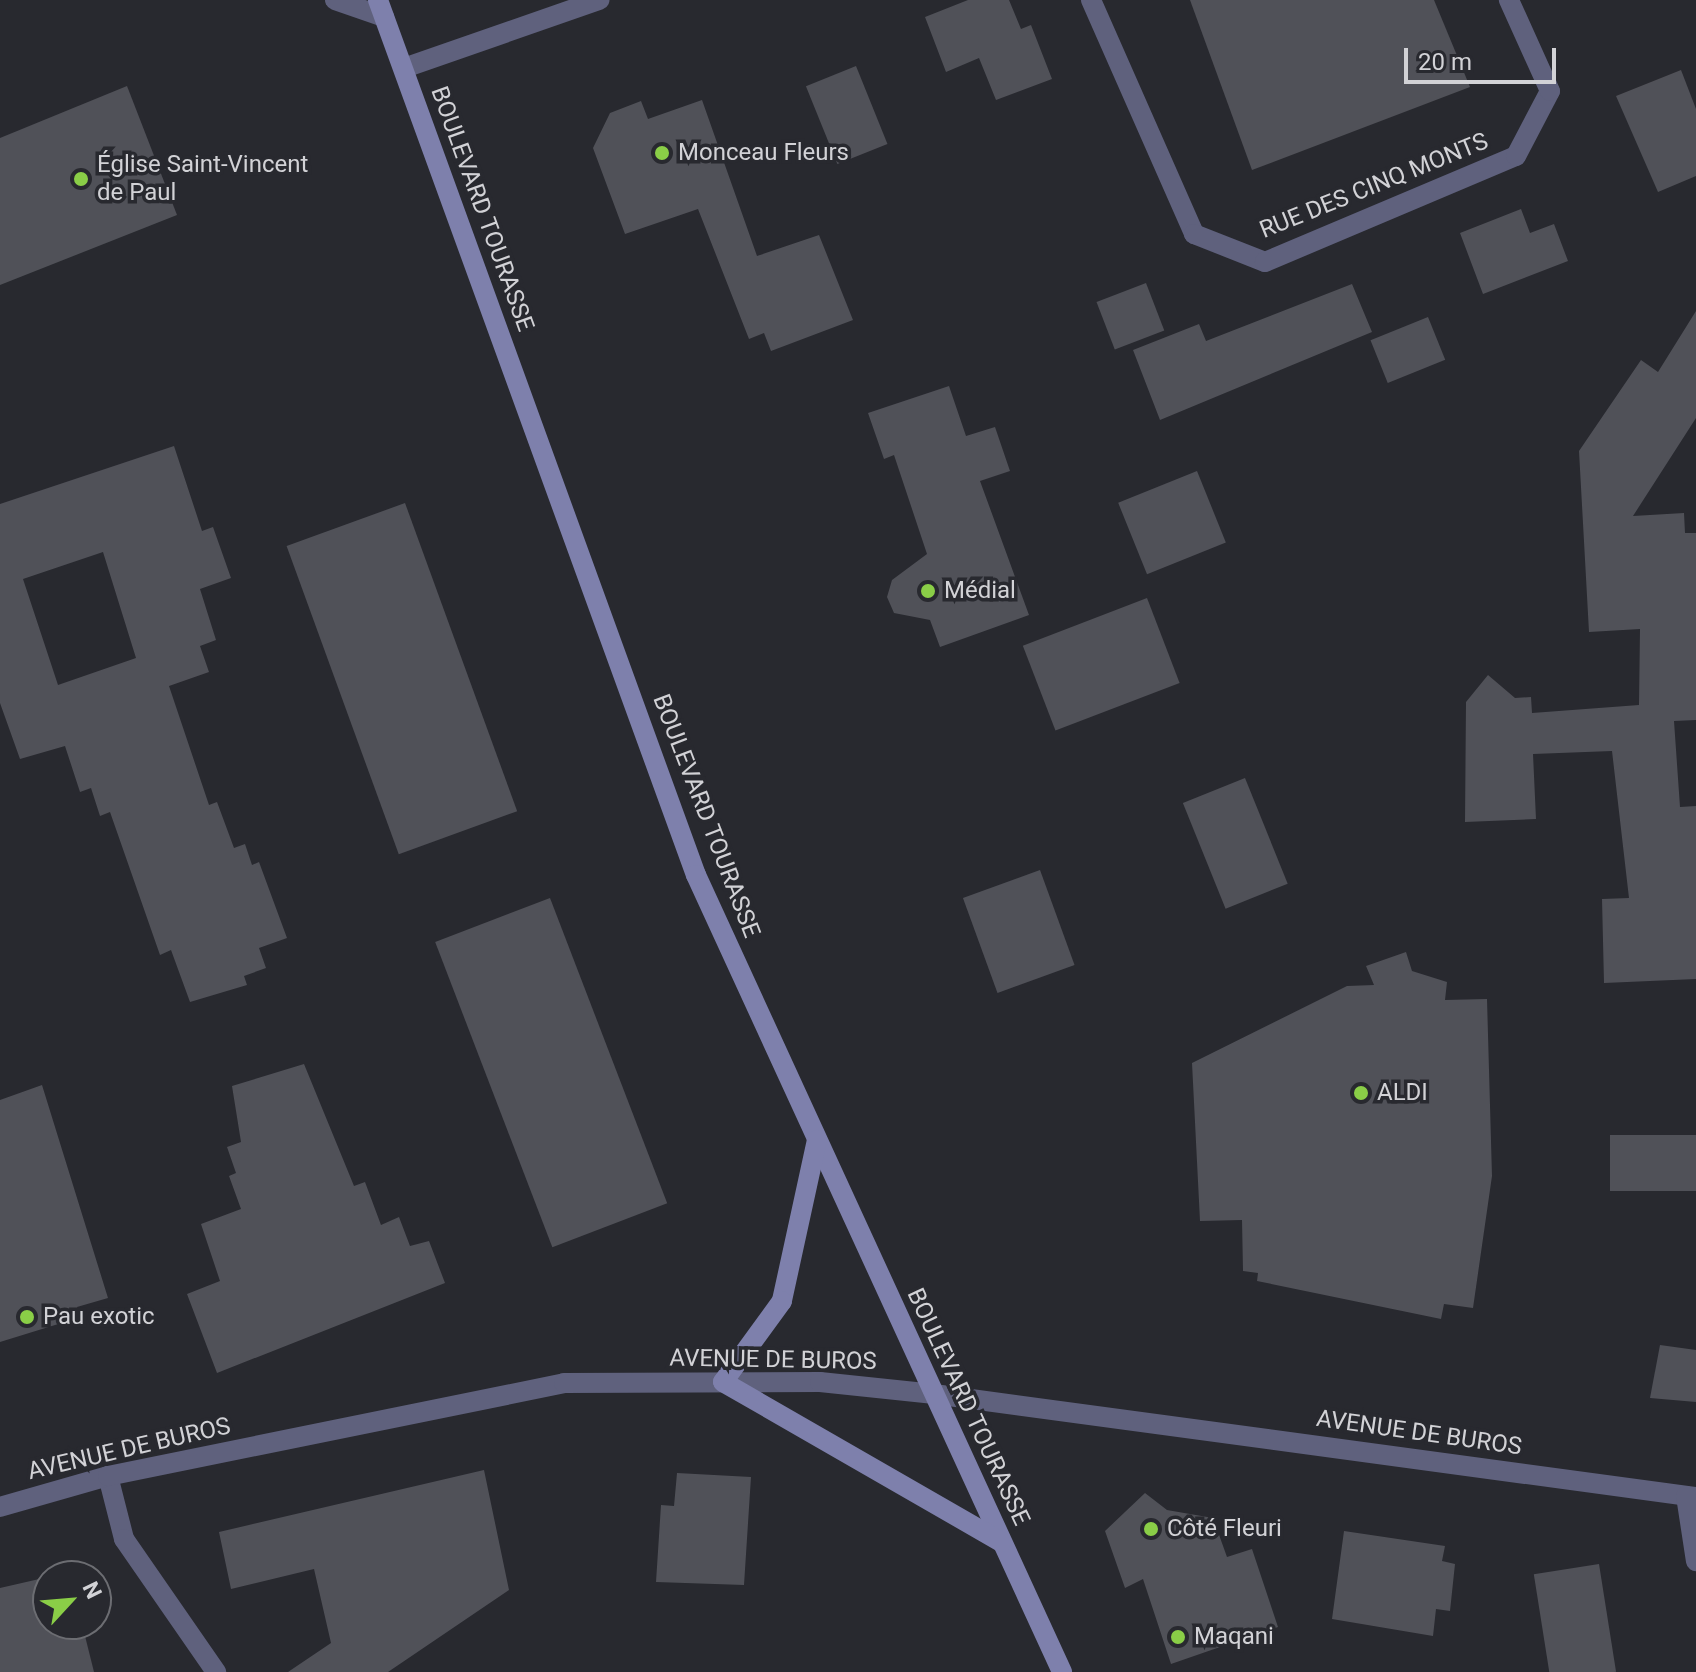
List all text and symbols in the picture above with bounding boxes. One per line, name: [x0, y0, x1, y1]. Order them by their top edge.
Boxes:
scale bar: [1408, 32, 1560, 82]
text: 20 m: [1418, 48, 1472, 76]
street label: BOULEVARD TOURASSE: [424, 82, 540, 336]
street label: RUE DES CINQ MONTS: [1256, 127, 1492, 245]
place label: Monceau Fleurs: [678, 139, 849, 167]
marker: Monceau Fleurs: [653, 144, 671, 162]
place label: Église Saint-Vincent de Paul: [97, 151, 308, 207]
marker: Église Saint-Vincent de Paul: [72, 170, 90, 188]
place label: Médial: [944, 577, 1016, 605]
marker: Médial: [919, 582, 937, 600]
street label: BOULEVARD TOURASSE: [646, 690, 766, 942]
place label: ALDI: [1377, 1079, 1428, 1107]
marker: ALDI: [1352, 1084, 1370, 1102]
street label: BOULEVARD TOURASSE: [900, 1284, 1036, 1530]
place label: Pau exotic: [43, 1303, 155, 1331]
marker: Pau exotic: [18, 1308, 36, 1326]
street label: AVENUE DE BUROS: [669, 1344, 877, 1376]
street label: AVENUE DE BUROS: [1314, 1404, 1524, 1462]
street label: AVENUE DE BUROS: [25, 1412, 233, 1486]
place label: Côté Fleuri: [1167, 1515, 1282, 1543]
marker: Côté Fleuri: [1142, 1520, 1160, 1538]
north arrow: [32, 1560, 112, 1640]
text: N: [78, 1578, 107, 1603]
place label: Maqani: [1194, 1623, 1274, 1651]
marker: Maqani: [1169, 1628, 1187, 1646]

